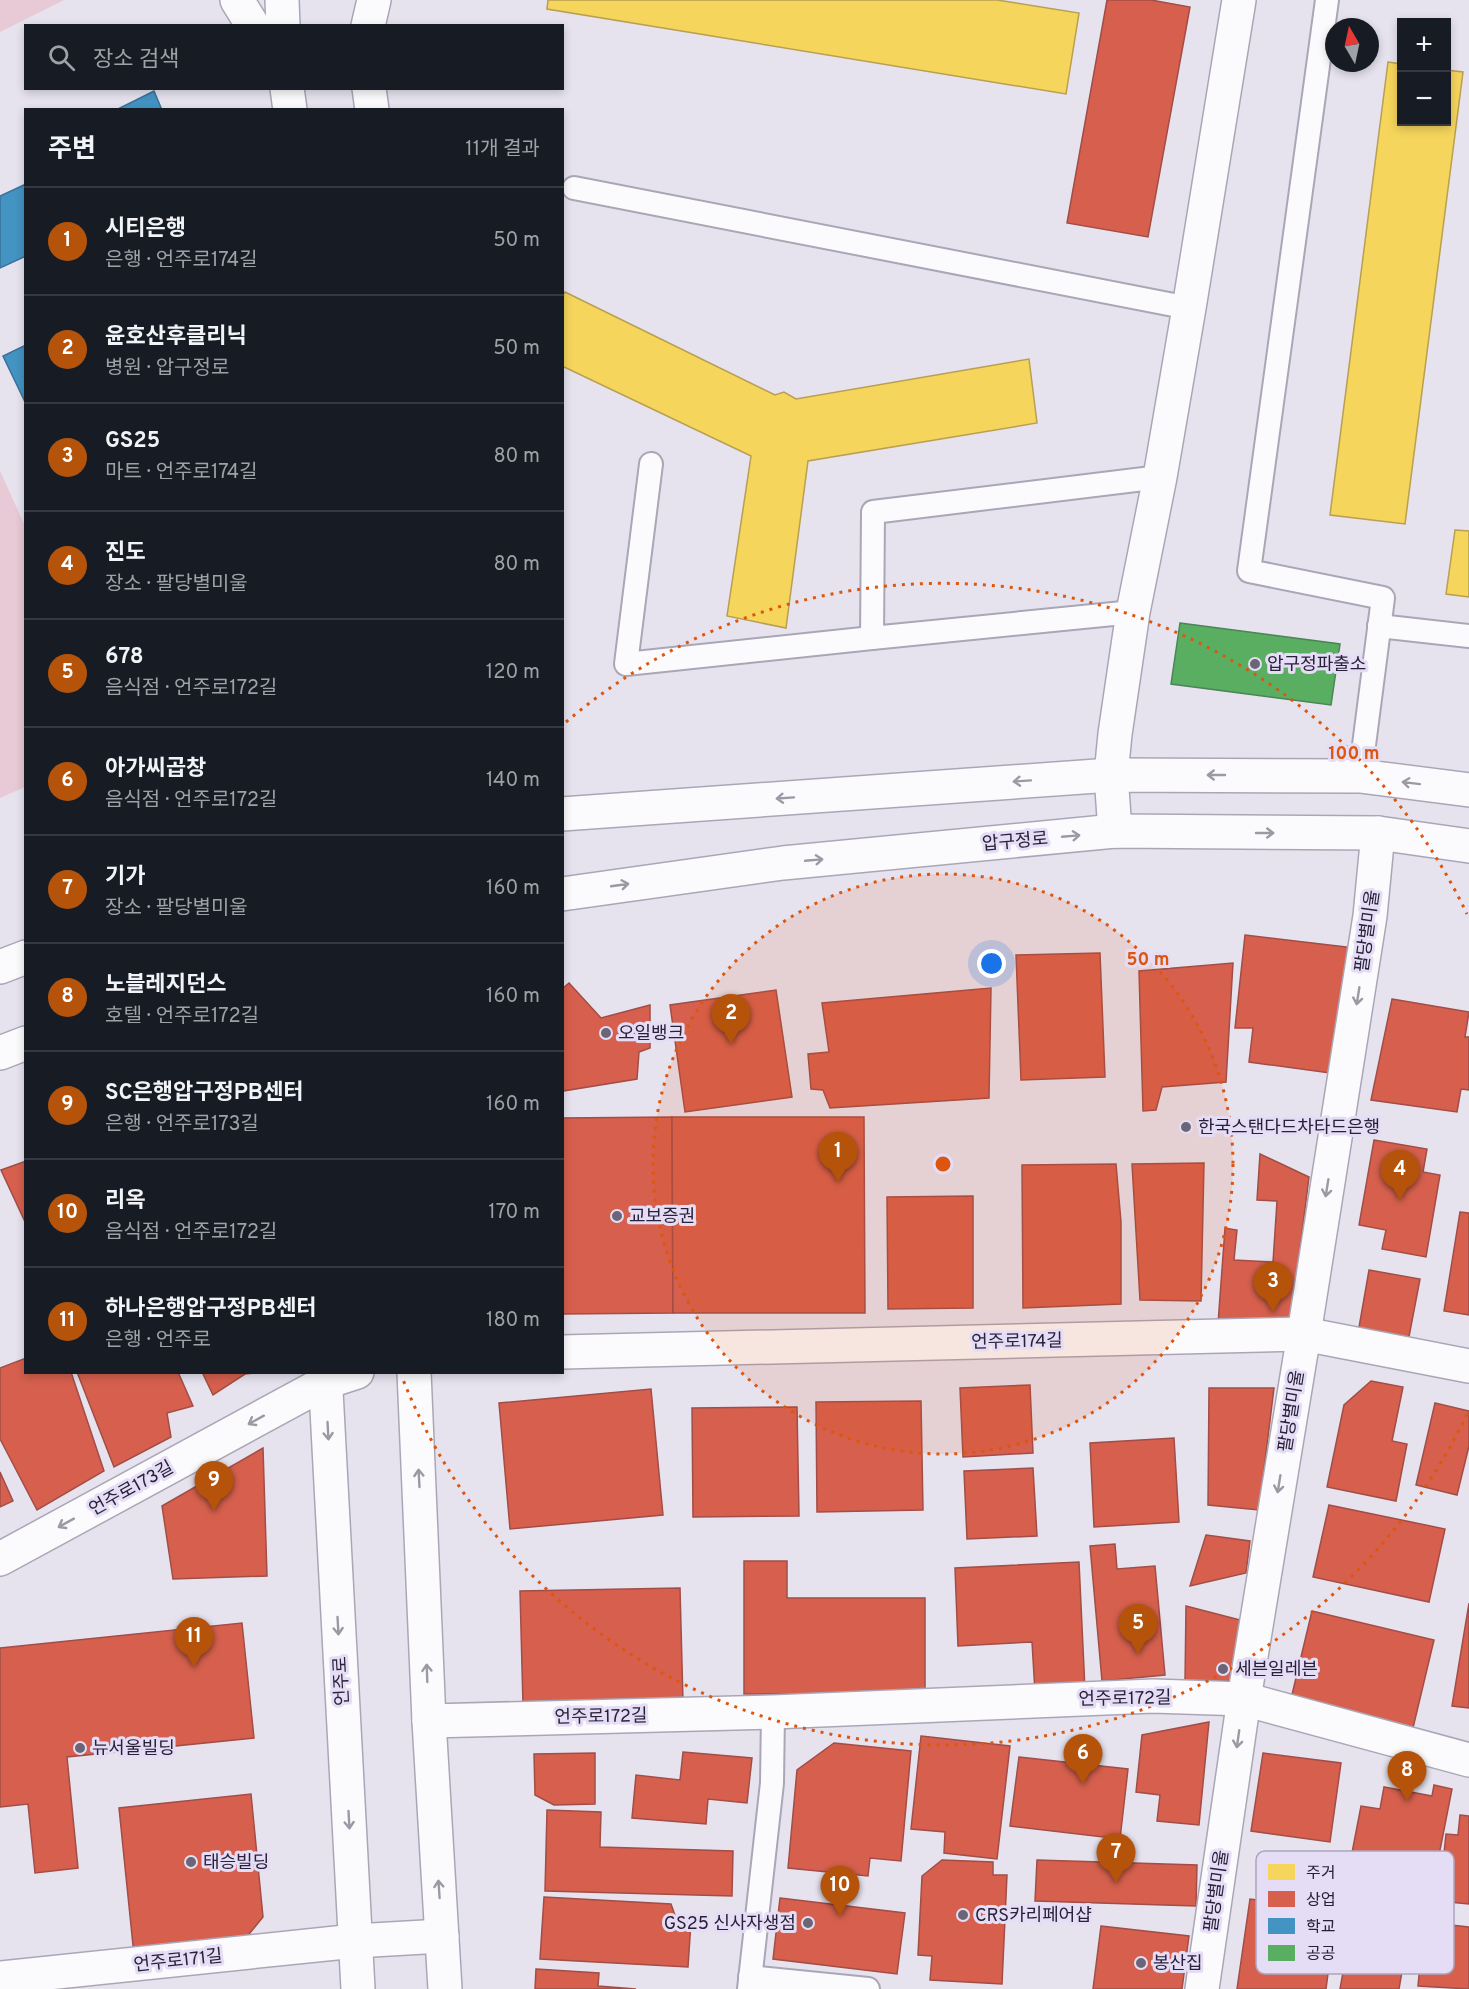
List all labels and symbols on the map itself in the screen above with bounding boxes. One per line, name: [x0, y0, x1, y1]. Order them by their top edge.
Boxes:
north arrow: [1325, 18, 1379, 72]
place label: 압구정파출소: [1267, 654, 1366, 677]
marker: 압구정파출소: [1248, 657, 1262, 671]
text: 100 m: [1328, 743, 1380, 766]
one-way arrow: [1207, 769, 1227, 781]
one-way arrow: [1012, 776, 1032, 787]
one-way arrow: [1402, 777, 1421, 788]
one-way arrow: [776, 793, 796, 804]
one-way arrow: [1255, 827, 1275, 838]
street label: 압구정로: [981, 828, 1049, 857]
one-way arrow: [1060, 830, 1080, 841]
one-way arrow: [803, 854, 823, 865]
one-way arrow: [610, 880, 630, 891]
street label: 팔당별미울: [1351, 889, 1386, 974]
your location: [977, 949, 1006, 978]
text: 50 m: [1126, 949, 1170, 972]
one-way arrow: [1352, 985, 1363, 1005]
pin: 2: [712, 994, 750, 1044]
place label: 오일뱅크: [618, 1023, 684, 1046]
marker: 오일뱅크: [599, 1026, 613, 1040]
place label: 한국스탠다드차타드은행: [1198, 1117, 1380, 1140]
marker: 한국스탠다드차타드은행: [1179, 1120, 1193, 1134]
pin: 1: [818, 1132, 858, 1182]
pin: 4: [1380, 1150, 1420, 1200]
centre of rings: [933, 1154, 953, 1174]
one-way arrow: [1322, 1178, 1333, 1198]
place label: 교보증권: [629, 1206, 695, 1229]
marker: 교보증권: [610, 1209, 624, 1223]
pin: 3: [1254, 1262, 1292, 1312]
street label: 언주로174길: [971, 1330, 1063, 1355]
street label: 팔당별미울: [1275, 1369, 1310, 1454]
one-way arrow: [248, 1414, 265, 1426]
one-way arrow: [323, 1420, 334, 1440]
street label: 언주로173길: [86, 1457, 178, 1522]
pin: 9: [194, 1462, 234, 1511]
one-way arrow: [414, 1469, 425, 1489]
one-way arrow: [1274, 1474, 1285, 1494]
one-way arrow: [58, 1517, 75, 1529]
pin: 5: [1118, 1604, 1158, 1654]
one-way arrow: [333, 1615, 344, 1635]
pin: 11: [174, 1618, 214, 1667]
street label: 언주로: [330, 1656, 355, 1706]
place label: 세븐일레븐: [1235, 1659, 1318, 1682]
marker: 세븐일레븐: [1216, 1662, 1230, 1676]
one-way arrow: [421, 1664, 433, 1684]
street label: 언주로172길: [1078, 1687, 1172, 1712]
street label: 언주로172길: [554, 1705, 648, 1730]
one-way arrow: [1232, 1729, 1243, 1748]
pin: 6: [1064, 1734, 1102, 1784]
place label: 뉴서울빌딩: [92, 1738, 175, 1761]
marker: 뉴서울빌딩: [73, 1741, 87, 1755]
pin: 8: [1388, 1752, 1426, 1801]
one-way arrow: [343, 1810, 354, 1830]
pin: 7: [1096, 1834, 1136, 1883]
street label: 팔당별미울: [1200, 1849, 1235, 1934]
legend: [1256, 1851, 1454, 1974]
place label: 태승빌딩: [203, 1852, 269, 1875]
marker: 태승빌딩: [184, 1855, 198, 1869]
text: 주거: [1306, 1864, 1335, 1884]
pin: 10: [820, 1866, 860, 1916]
one-way arrow: [433, 1879, 444, 1899]
text: 상업: [1306, 1891, 1335, 1911]
place label: CRS카리페어샵: [975, 1905, 1092, 1928]
marker: CRS카리페어샵: [956, 1908, 970, 1922]
place label: GS25 신사자생점: [664, 1913, 796, 1936]
marker: GS25 신사자생점: [801, 1916, 815, 1930]
text: 학교: [1306, 1918, 1335, 1938]
street label: 언주로171길: [133, 1945, 224, 1978]
text: 공공: [1306, 1945, 1335, 1965]
place label: 봉산집: [1153, 1953, 1203, 1976]
marker: 봉산집: [1134, 1956, 1148, 1970]

